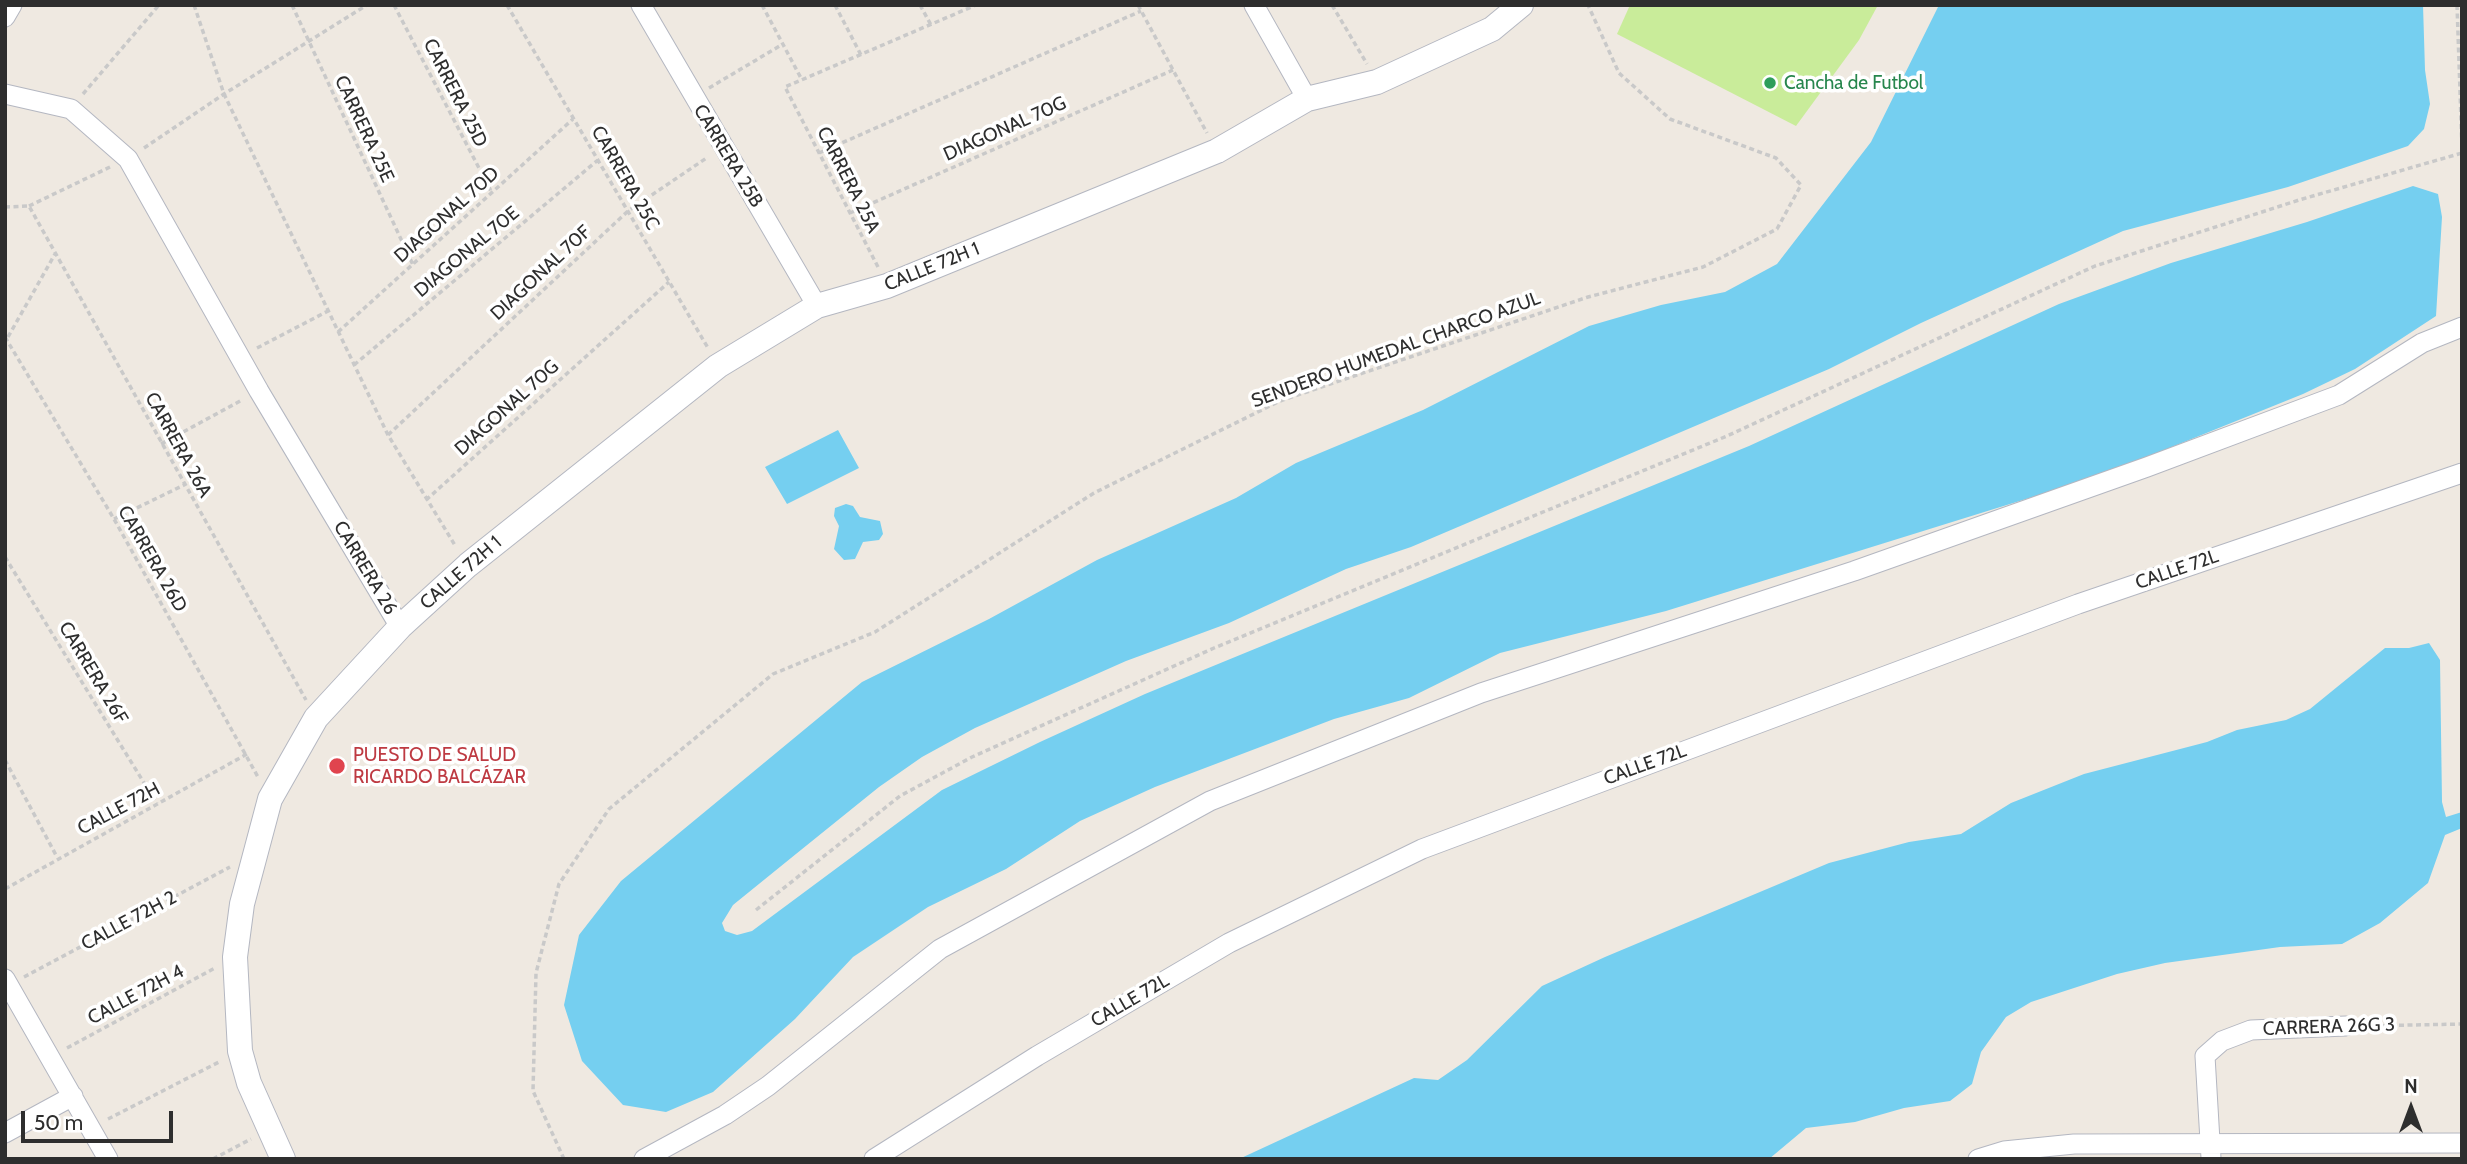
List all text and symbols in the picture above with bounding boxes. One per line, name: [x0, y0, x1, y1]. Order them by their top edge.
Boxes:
street label: CARRERA 25D: [418, 35, 492, 151]
street label: CARRERA 25E: [329, 72, 399, 186]
place label: Cancha de Futbol: [1784, 72, 1923, 94]
marker: Cancha de Futbol: [1762, 75, 1778, 91]
street label: DIAGONAL 70G: [940, 92, 1070, 166]
street label: CARRERA 25B: [688, 100, 768, 212]
street label: CARRERA 25C: [586, 122, 664, 234]
street label: CARRERA 25A: [811, 123, 885, 237]
street label: DIAGONAL 70D: [390, 162, 504, 268]
street label: DIAGONAL 70E: [410, 202, 524, 302]
street label: DIAGONAL 70F: [486, 221, 596, 325]
street label: CALLE 72H 1: [881, 238, 983, 296]
street label: SENDERO HUMEDAL CHARCO AZUL: [1248, 287, 1544, 413]
street label: DIAGONAL 70G: [450, 355, 564, 461]
street label: CARRERA 26A: [140, 388, 216, 502]
street label: CARRERA 26D: [112, 502, 192, 616]
street label: CARRERA 26: [328, 517, 402, 619]
street label: CALLE 72H 1: [416, 531, 506, 615]
street label: CALLE 72L: [2132, 545, 2222, 595]
street label: CARRERA 26F: [54, 618, 132, 728]
street label: CALLE 72L: [1601, 740, 1689, 790]
place label: PUESTO DE SALUD RICARDO BALCÁZAR: [353, 744, 526, 788]
marker: PUESTO DE SALUD RICARDO BALCÁZAR: [327, 756, 347, 776]
street label: CALLE 72H: [74, 778, 164, 840]
street label: CALLE 72H 2: [78, 886, 180, 956]
street label: CALLE 72H 4: [84, 960, 188, 1030]
street label: CALLE 72L: [1087, 970, 1173, 1032]
street label: CARRERA 26G 3: [2262, 1013, 2396, 1041]
north arrow: [2376, 1073, 2446, 1143]
text: N: [2404, 1075, 2418, 1098]
scale bar: [24, 1098, 177, 1142]
text: 50 m: [34, 1110, 83, 1135]

